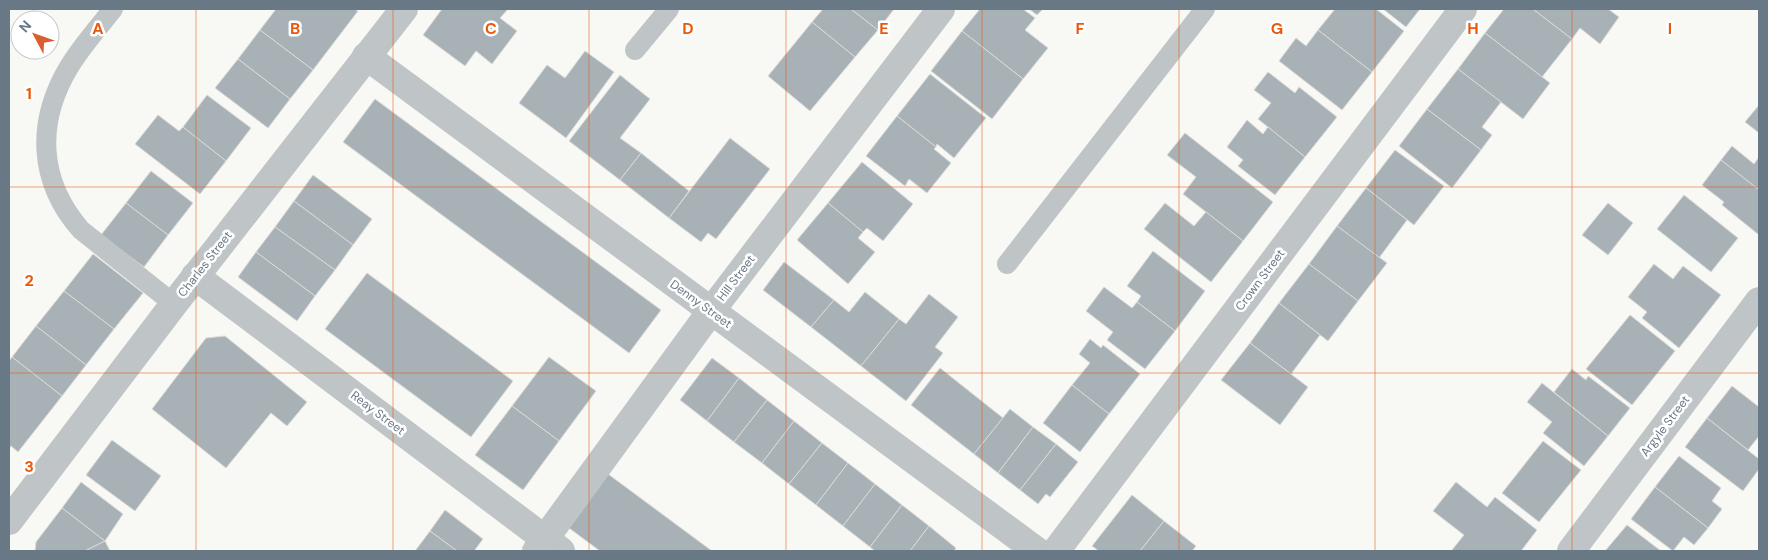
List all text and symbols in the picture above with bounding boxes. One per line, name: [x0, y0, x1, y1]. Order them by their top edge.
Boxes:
north arrow: [10, 10, 60, 60]
text: N: [15, 17, 35, 36]
text: A: [92, 18, 104, 39]
text: B: [290, 18, 300, 39]
text: C: [485, 18, 497, 39]
text: D: [682, 18, 694, 39]
text: E: [879, 18, 889, 39]
text: F: [1076, 18, 1085, 39]
text: G: [1271, 18, 1283, 39]
text: H: [1467, 18, 1479, 39]
text: I: [1668, 18, 1672, 39]
text: 1: [26, 83, 32, 104]
street label: Charles Street: [174, 228, 236, 300]
street label: Crown Street: [1232, 246, 1289, 314]
street label: Hill Street: [713, 252, 759, 304]
text: 2: [24, 270, 34, 291]
street label: Denny Street: [667, 276, 735, 332]
street label: Reay Street: [348, 387, 409, 439]
street label: Argyle Street: [1637, 392, 1693, 460]
text: 3: [24, 456, 34, 477]

